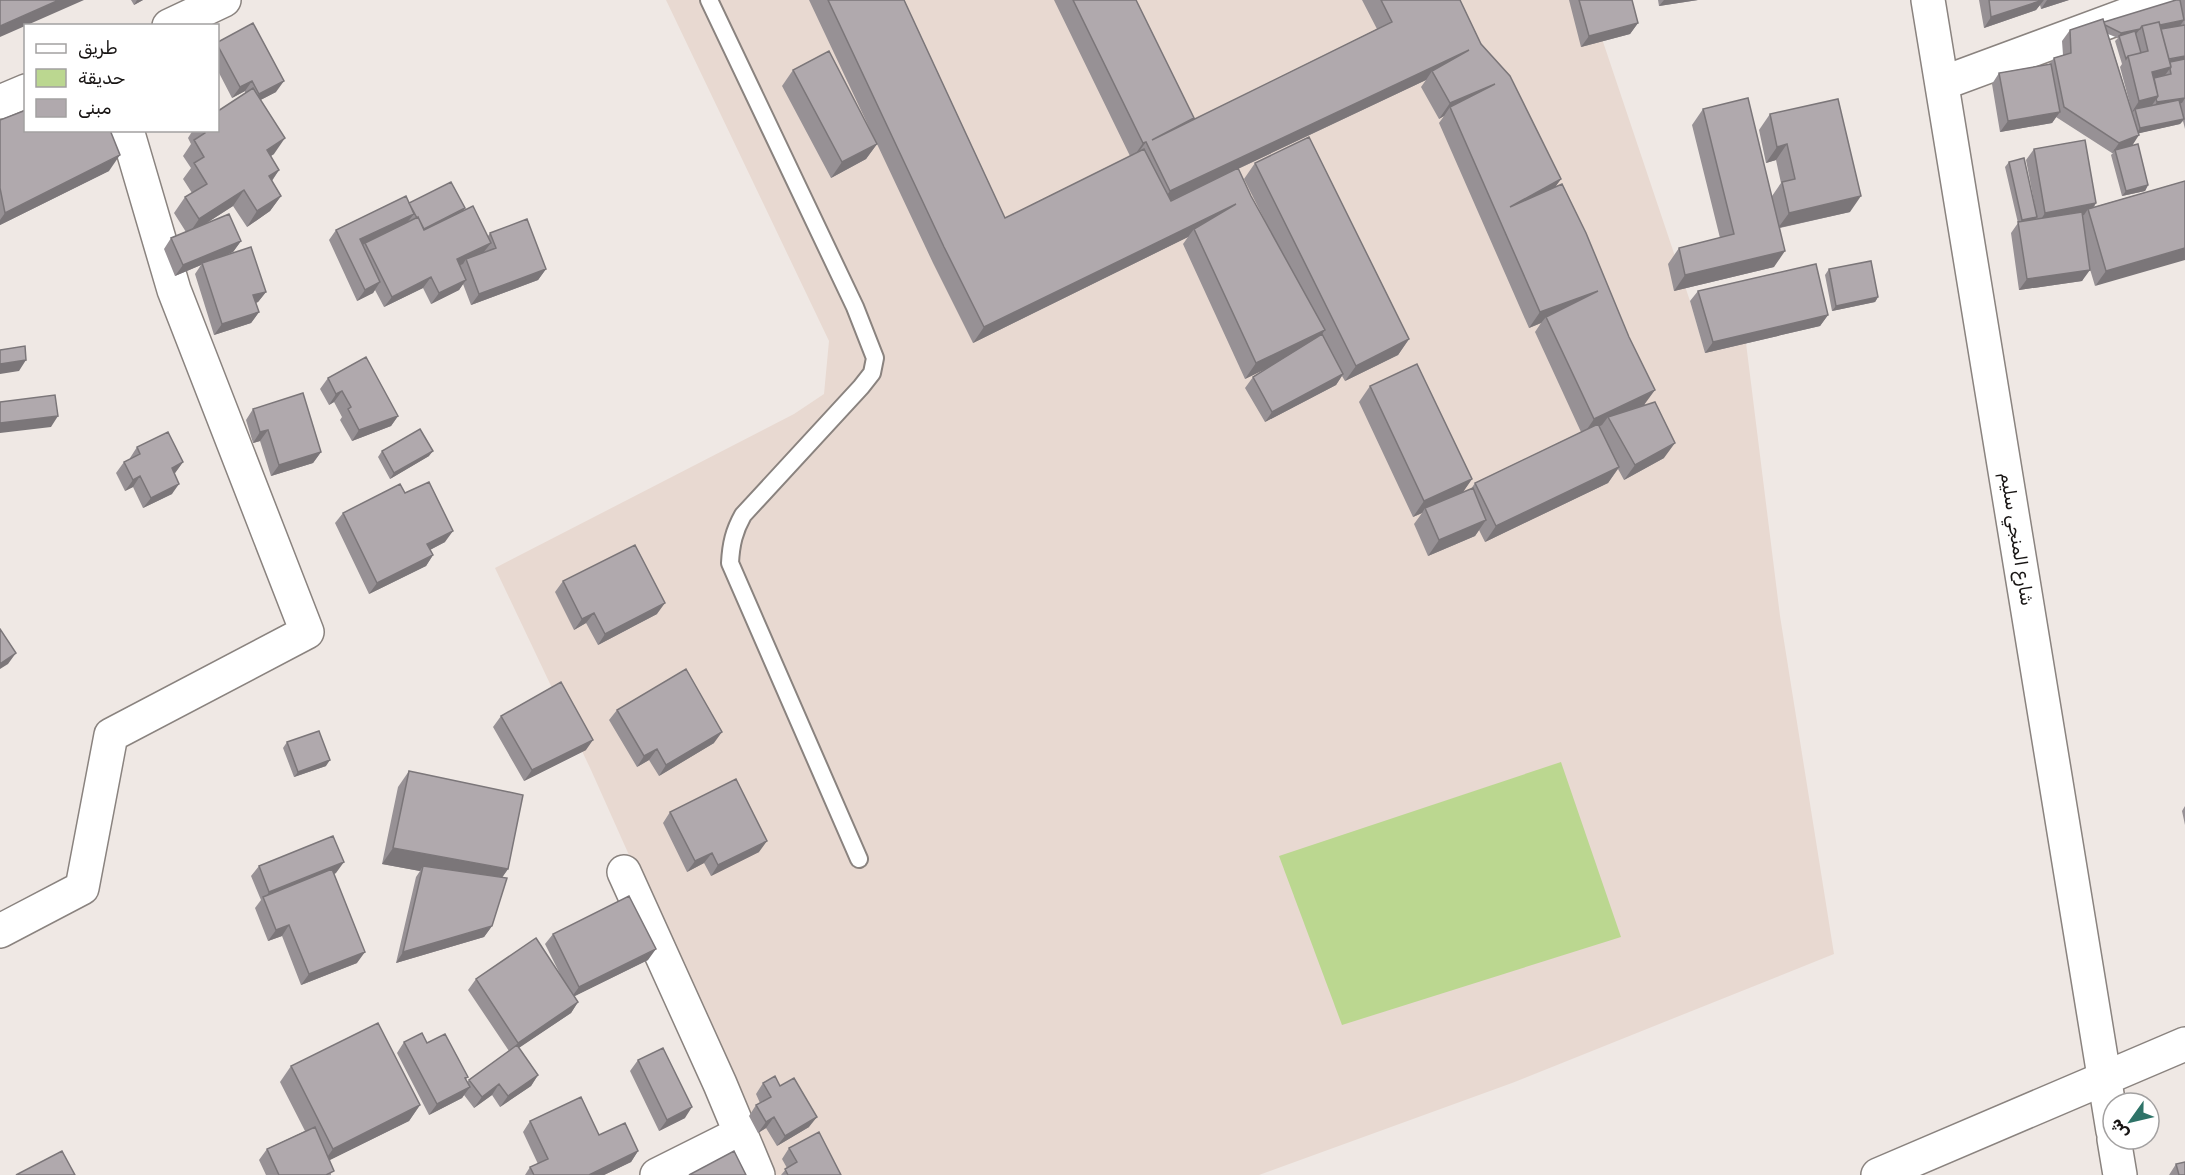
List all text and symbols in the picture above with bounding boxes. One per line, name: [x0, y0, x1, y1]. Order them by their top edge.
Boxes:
legend: [24, 24, 219, 132]
text: طريق: [78, 37, 118, 59]
text: حديقة: [78, 67, 125, 89]
text: مبنى: [78, 97, 112, 119]
street label: شارع المنجي سليم: [1994, 471, 2038, 608]
north arrow: [2101, 1091, 2161, 1151]
text: ش: [2105, 1115, 2133, 1143]

